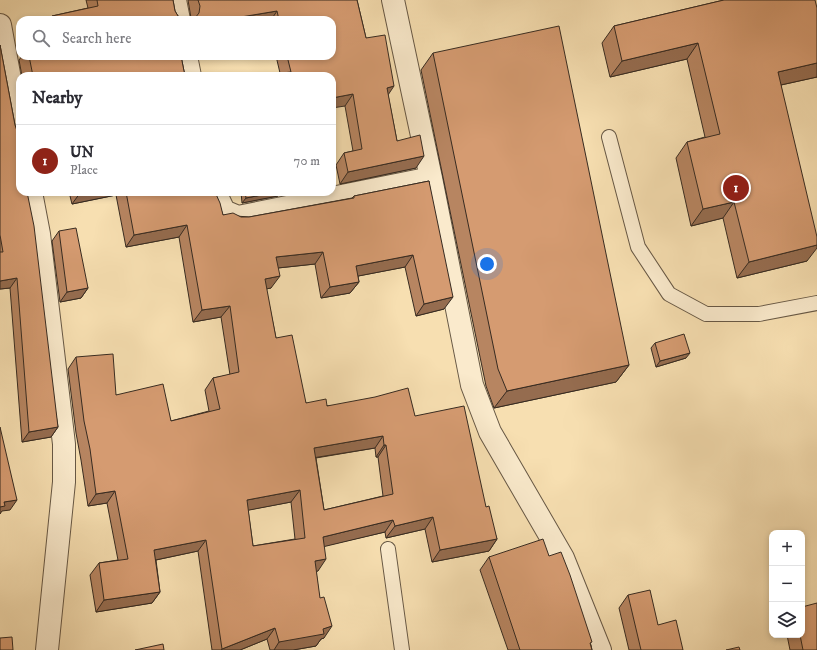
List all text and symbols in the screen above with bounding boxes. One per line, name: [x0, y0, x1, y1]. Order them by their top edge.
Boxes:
search box: [16, 16, 336, 60]
icon: search: [30, 27, 52, 49]
text: Search here: [62, 29, 131, 48]
text: Nearby: [32, 87, 82, 109]
text: UN: [70, 143, 94, 162]
text: 1: [43, 153, 47, 169]
text: 70 m: [294, 153, 320, 169]
text: Place: [70, 162, 98, 178]
pin: 1: [723, 173, 749, 203]
your location: [477, 254, 497, 274]
map controls: [769, 530, 805, 638]
button: +: [769, 530, 805, 566]
button: −: [769, 566, 805, 602]
button: layers: [769, 602, 805, 638]

